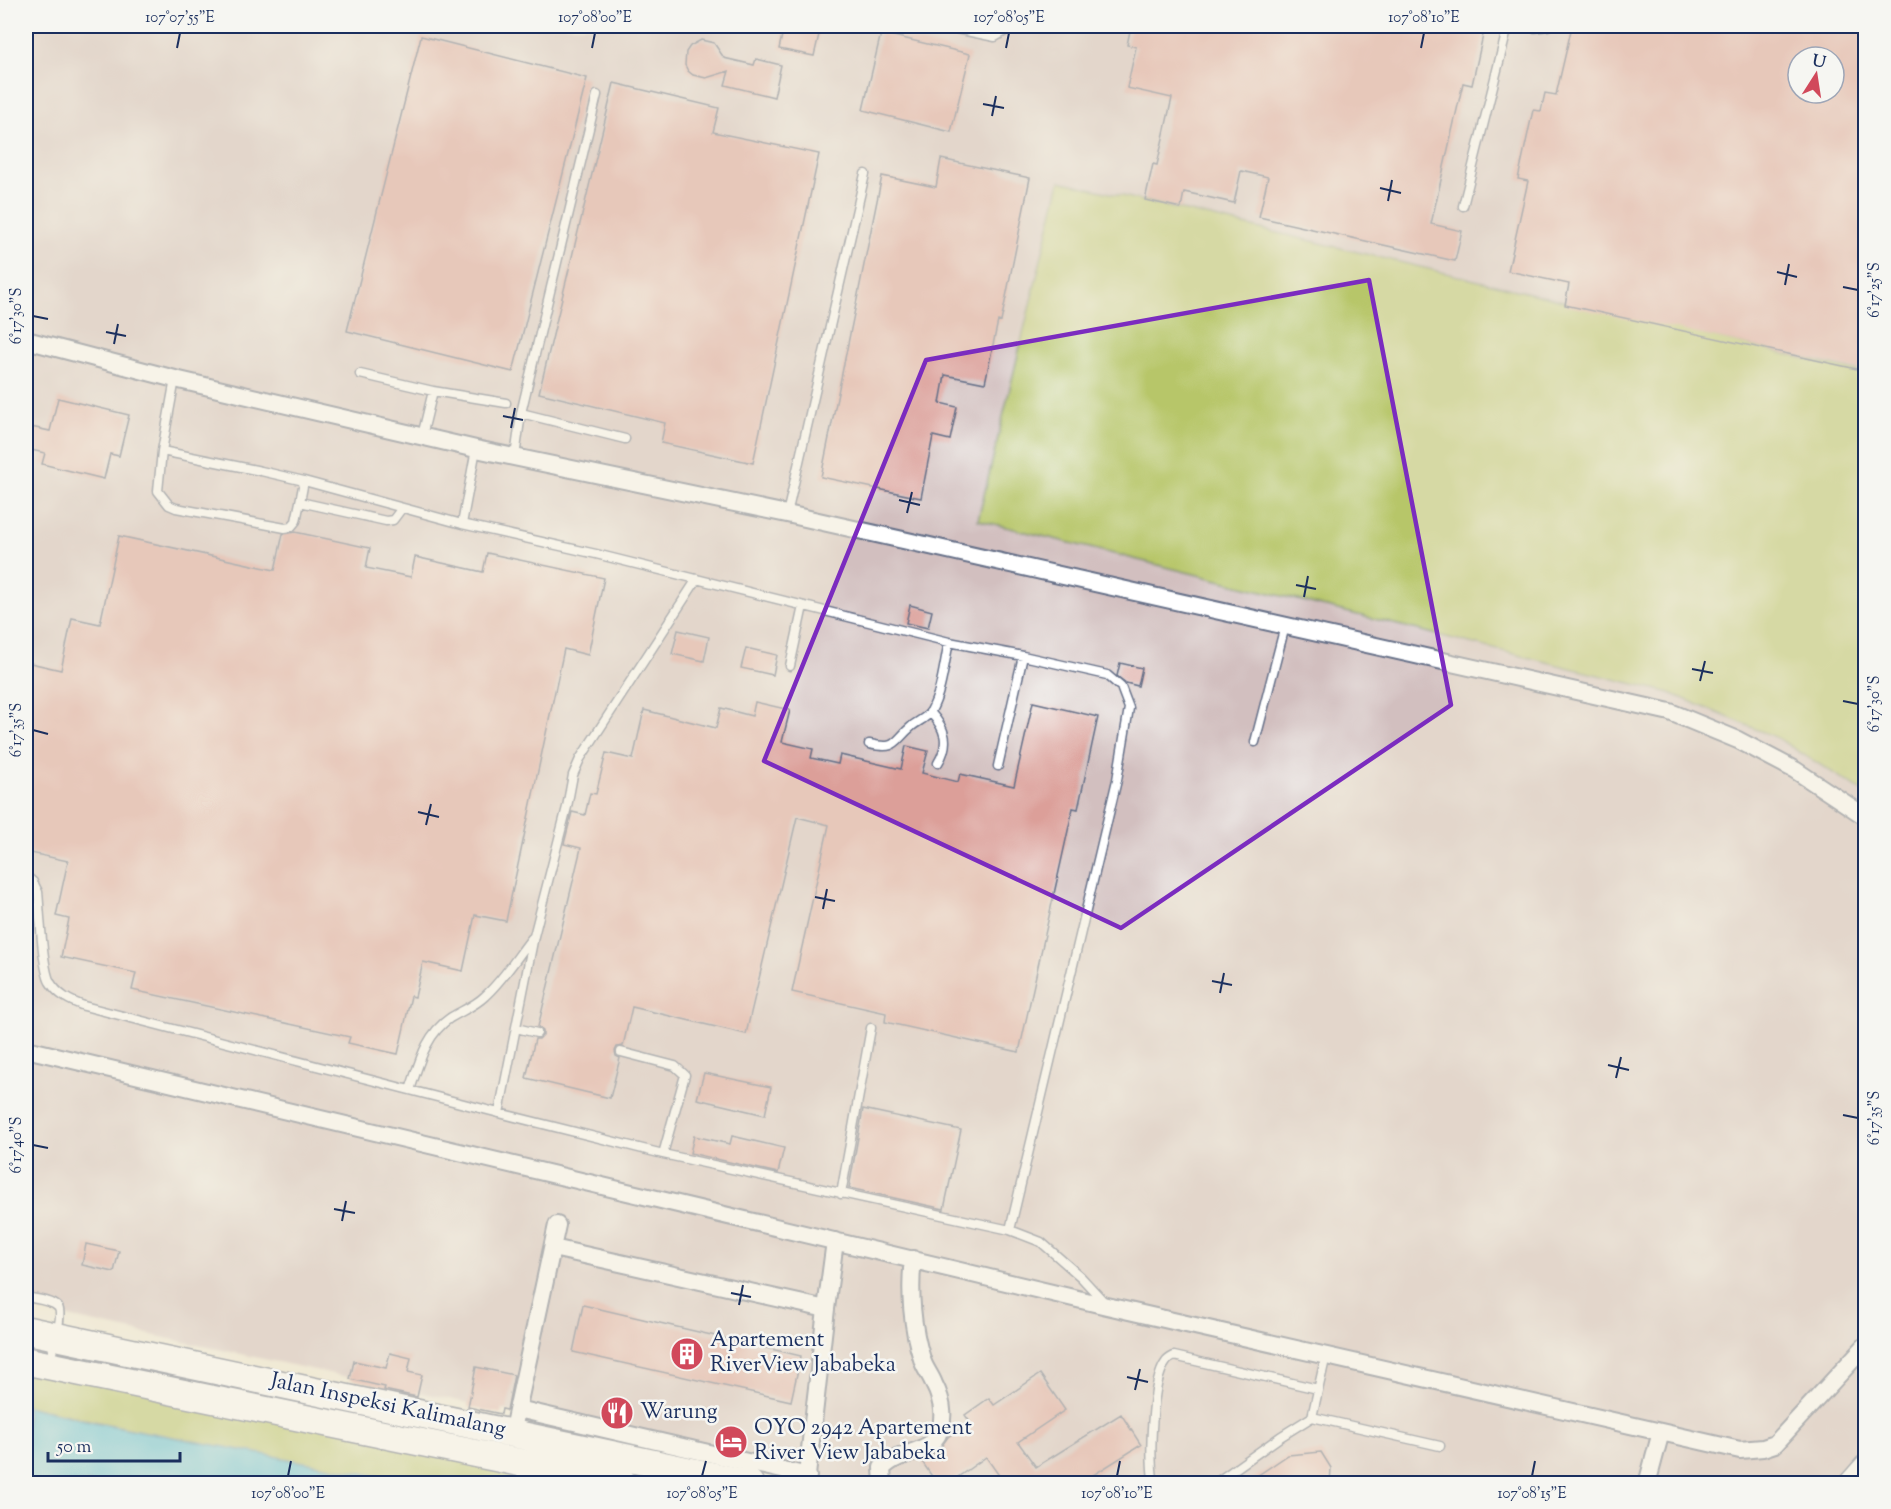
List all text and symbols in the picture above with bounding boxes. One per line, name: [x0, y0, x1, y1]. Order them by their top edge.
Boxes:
text: 107°07'55"E: [145, 8, 215, 29]
text: 107°08'00"E: [558, 8, 632, 29]
text: 107°08'05"E: [973, 8, 1045, 29]
text: 107°08'10"E: [1388, 8, 1460, 29]
north arrow: [1786, 45, 1846, 105]
text: U: [1810, 50, 1828, 76]
text: 6°17'25"S: [1865, 262, 1886, 318]
text: 6°17'30"S: [7, 288, 28, 344]
text: 6°17'30"S: [1865, 676, 1886, 732]
text: 6°17'35"S: [7, 703, 28, 757]
text: 6°17'35"S: [1865, 1091, 1886, 1145]
text: 6°17'40"S: [7, 1117, 28, 1173]
place label: Apartement RiverView Jababeka: [710, 1325, 896, 1382]
building icon: Apartement RiverView Jababeka: [669, 1336, 705, 1372]
street label: Jalan Inspeksi Kalimalang: [266, 1365, 509, 1447]
restaurant icon: Warung: [599, 1395, 635, 1431]
place label: Warung: [640, 1397, 718, 1429]
place label: OYO 2942 Apartement River View Jababeka: [754, 1413, 972, 1470]
hotel icon: OYO 2942 Apartement River View Jababeka: [713, 1424, 749, 1460]
scale bar: [48, 1425, 180, 1463]
text: 50 m: [56, 1435, 92, 1461]
text: 107°08'00"E: [251, 1484, 325, 1505]
text: 107°08'05"E: [666, 1484, 738, 1505]
text: 107°08'10"E: [1081, 1484, 1153, 1505]
text: 107°08'15"E: [1497, 1484, 1567, 1505]

